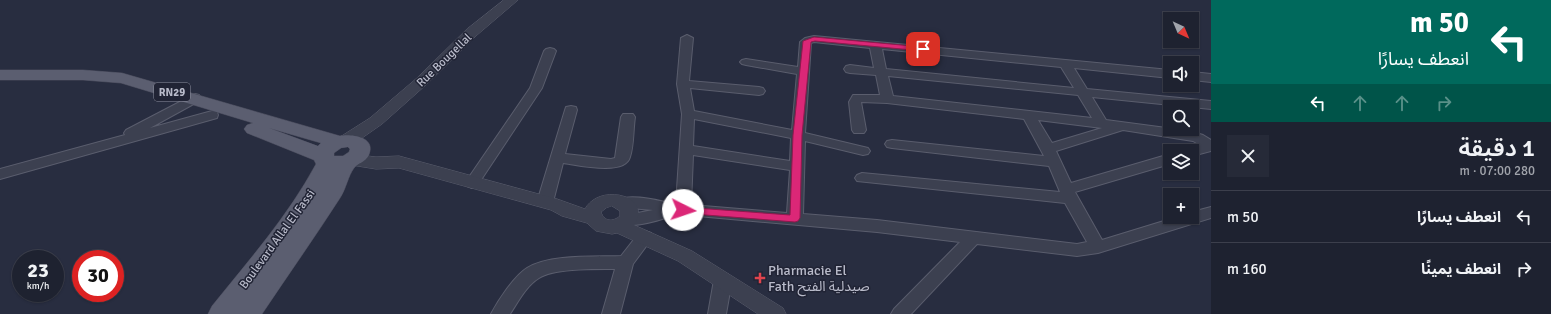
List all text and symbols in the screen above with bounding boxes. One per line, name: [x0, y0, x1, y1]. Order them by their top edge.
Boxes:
text: 50 m: [1410, 6, 1469, 40]
north arrow: [1163, 12, 1199, 48]
map controls: [1163, 12, 1199, 224]
icon: left: [1483, 16, 1535, 68]
street label: Rue Bougellal: [414, 30, 475, 90]
pin: [906, 32, 940, 66]
icon: arrive: [912, 38, 934, 60]
text: انعطف يسارًا: [1378, 48, 1469, 70]
button: sound: [1163, 56, 1199, 92]
road number: RN29: [154, 83, 190, 101]
icon: left: [1307, 92, 1329, 114]
icon: ahead: [1349, 92, 1371, 114]
icon: ahead: [1391, 92, 1413, 114]
icon: right: [1433, 92, 1455, 114]
button: search: [1163, 100, 1199, 136]
text: 1 دقيقة: [1459, 133, 1535, 163]
button: close: [1227, 135, 1269, 177]
button: layers: [1163, 144, 1199, 180]
text: 280 m · 07:00: [1459, 163, 1535, 179]
street label: Boulevard Allal El Fassi: [236, 187, 319, 292]
button: +: [1163, 188, 1199, 224]
position arrow: [662, 189, 704, 231]
icon: left: [1513, 206, 1535, 228]
text: 50 m: [1227, 208, 1258, 226]
text: انعطف يسارًا: [1417, 208, 1501, 226]
speed limit sign: 30: [72, 250, 124, 302]
text: 23: [27, 258, 49, 283]
icon: right: [1513, 258, 1535, 280]
text: 160 m: [1227, 260, 1267, 278]
text: انعطف يمينًا: [1421, 260, 1501, 278]
place label: Pharmacie El Fath صيدلية الفتح: [768, 262, 870, 297]
marker: Pharmacie El Fath صيدلية الفتح: [755, 273, 765, 283]
text: km/h: [27, 280, 49, 292]

